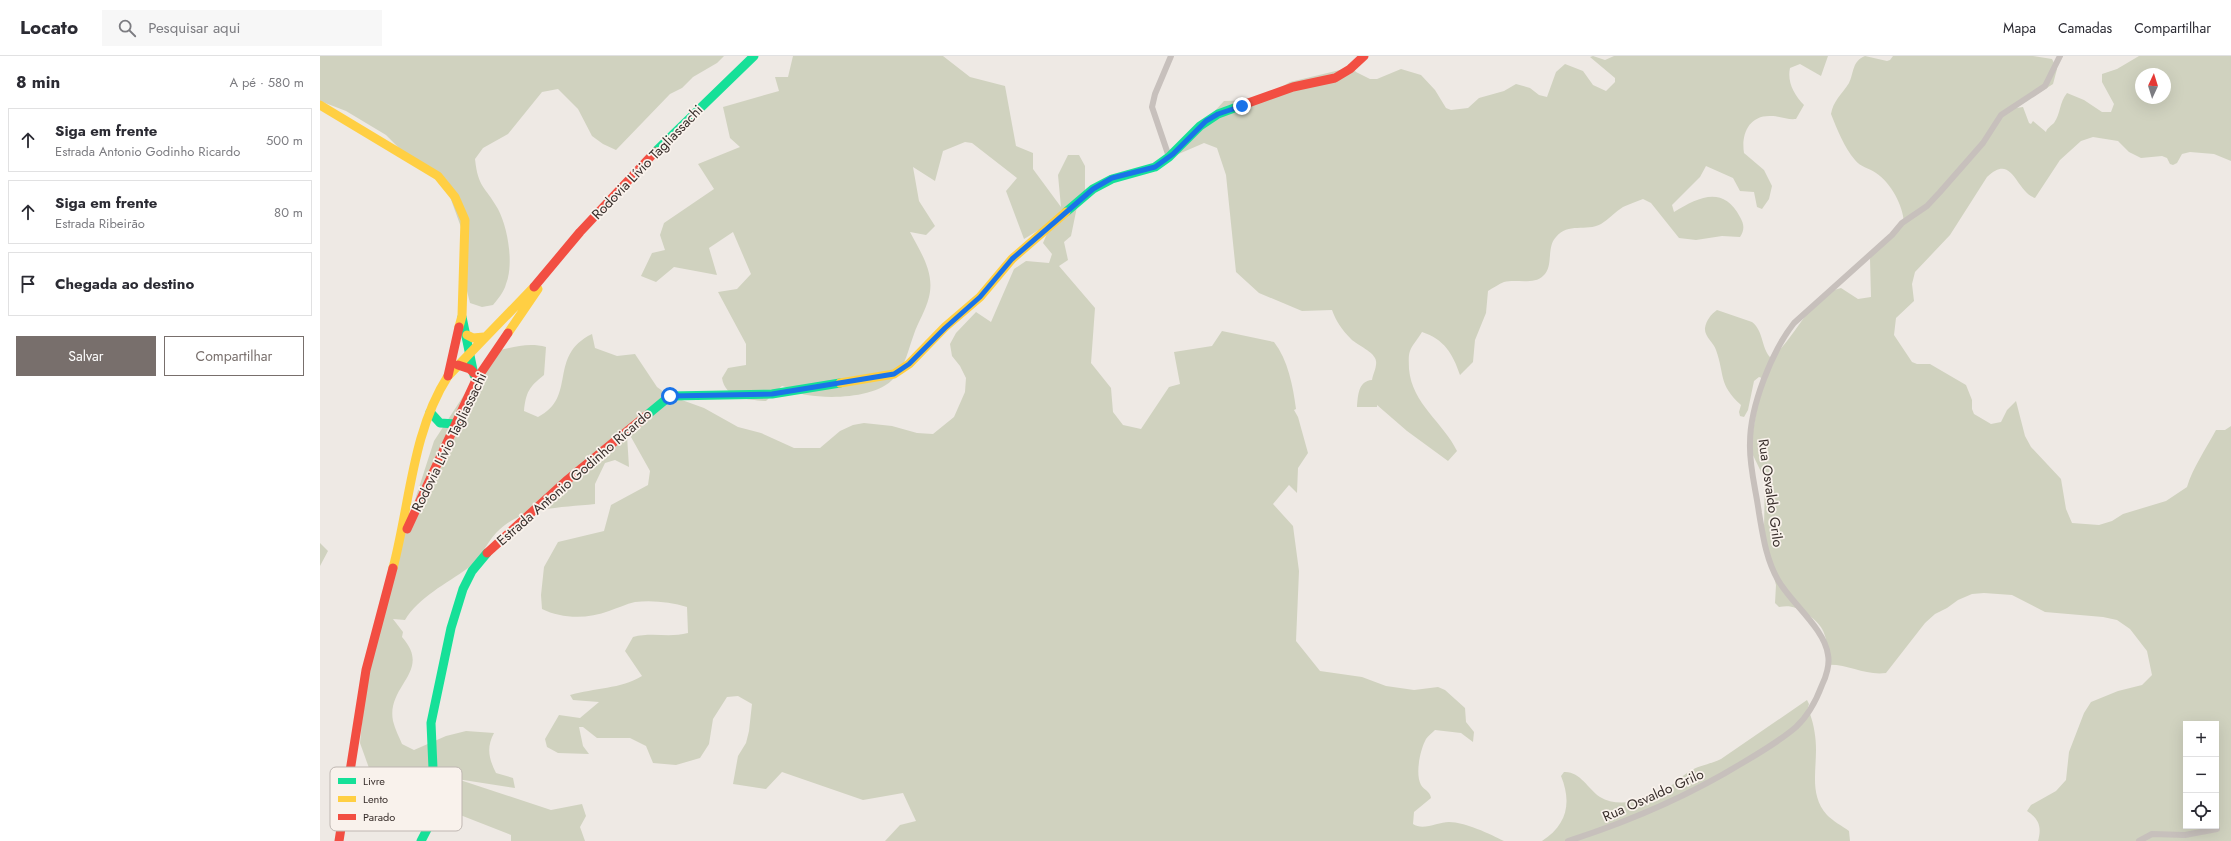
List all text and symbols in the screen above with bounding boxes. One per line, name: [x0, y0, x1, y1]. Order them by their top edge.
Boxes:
search box: [102, 10, 382, 46]
text: Locato: [20, 14, 78, 41]
icon: search: [116, 17, 138, 39]
text: Pesquisar aqui: [148, 17, 240, 39]
text: Mapa: [2003, 18, 2036, 38]
text: Camadas: [2058, 18, 2112, 38]
text: Compartilhar: [2134, 18, 2211, 38]
north arrow: [2135, 68, 2171, 104]
text: 8 min: [16, 70, 60, 94]
text: A pé · 580 m: [229, 73, 304, 92]
route end: [1233, 97, 1251, 115]
street label: Rodovia Lívio Tagliassachi: [587, 100, 707, 224]
text: Siga em frente: [55, 120, 157, 142]
icon: ahead: [17, 129, 39, 151]
text: 500 m: [266, 131, 303, 150]
text: Estrada Antonio Godinho Ricardo: [55, 142, 240, 161]
text: Siga em frente: [55, 192, 157, 214]
icon: ahead: [17, 201, 39, 223]
text: 80 m: [274, 203, 303, 222]
text: Estrada Ribeirão: [55, 214, 145, 233]
icon: arrive: [17, 273, 39, 295]
text: Chegada ao destino: [55, 273, 194, 295]
button: Salvar: [16, 336, 156, 376]
button: Compartilhar: [164, 336, 304, 376]
street label: Rodovia Lívio Tagliassachi: [407, 369, 491, 515]
route start: [661, 387, 679, 405]
street label: Estrada Antonio Godinho Ricardo: [492, 404, 656, 550]
street label: Rua Osvaldo Grilo: [1754, 438, 1789, 549]
map controls: [2183, 721, 2219, 829]
button: +: [2183, 721, 2219, 757]
button: −: [2183, 757, 2219, 793]
street label: Rua Osvaldo Grilo: [1599, 764, 1707, 826]
legend: [330, 767, 462, 831]
text: Livre: [363, 773, 385, 789]
text: Lento: [363, 791, 388, 807]
button: locate: [2183, 793, 2219, 829]
text: Parado: [363, 809, 395, 825]

